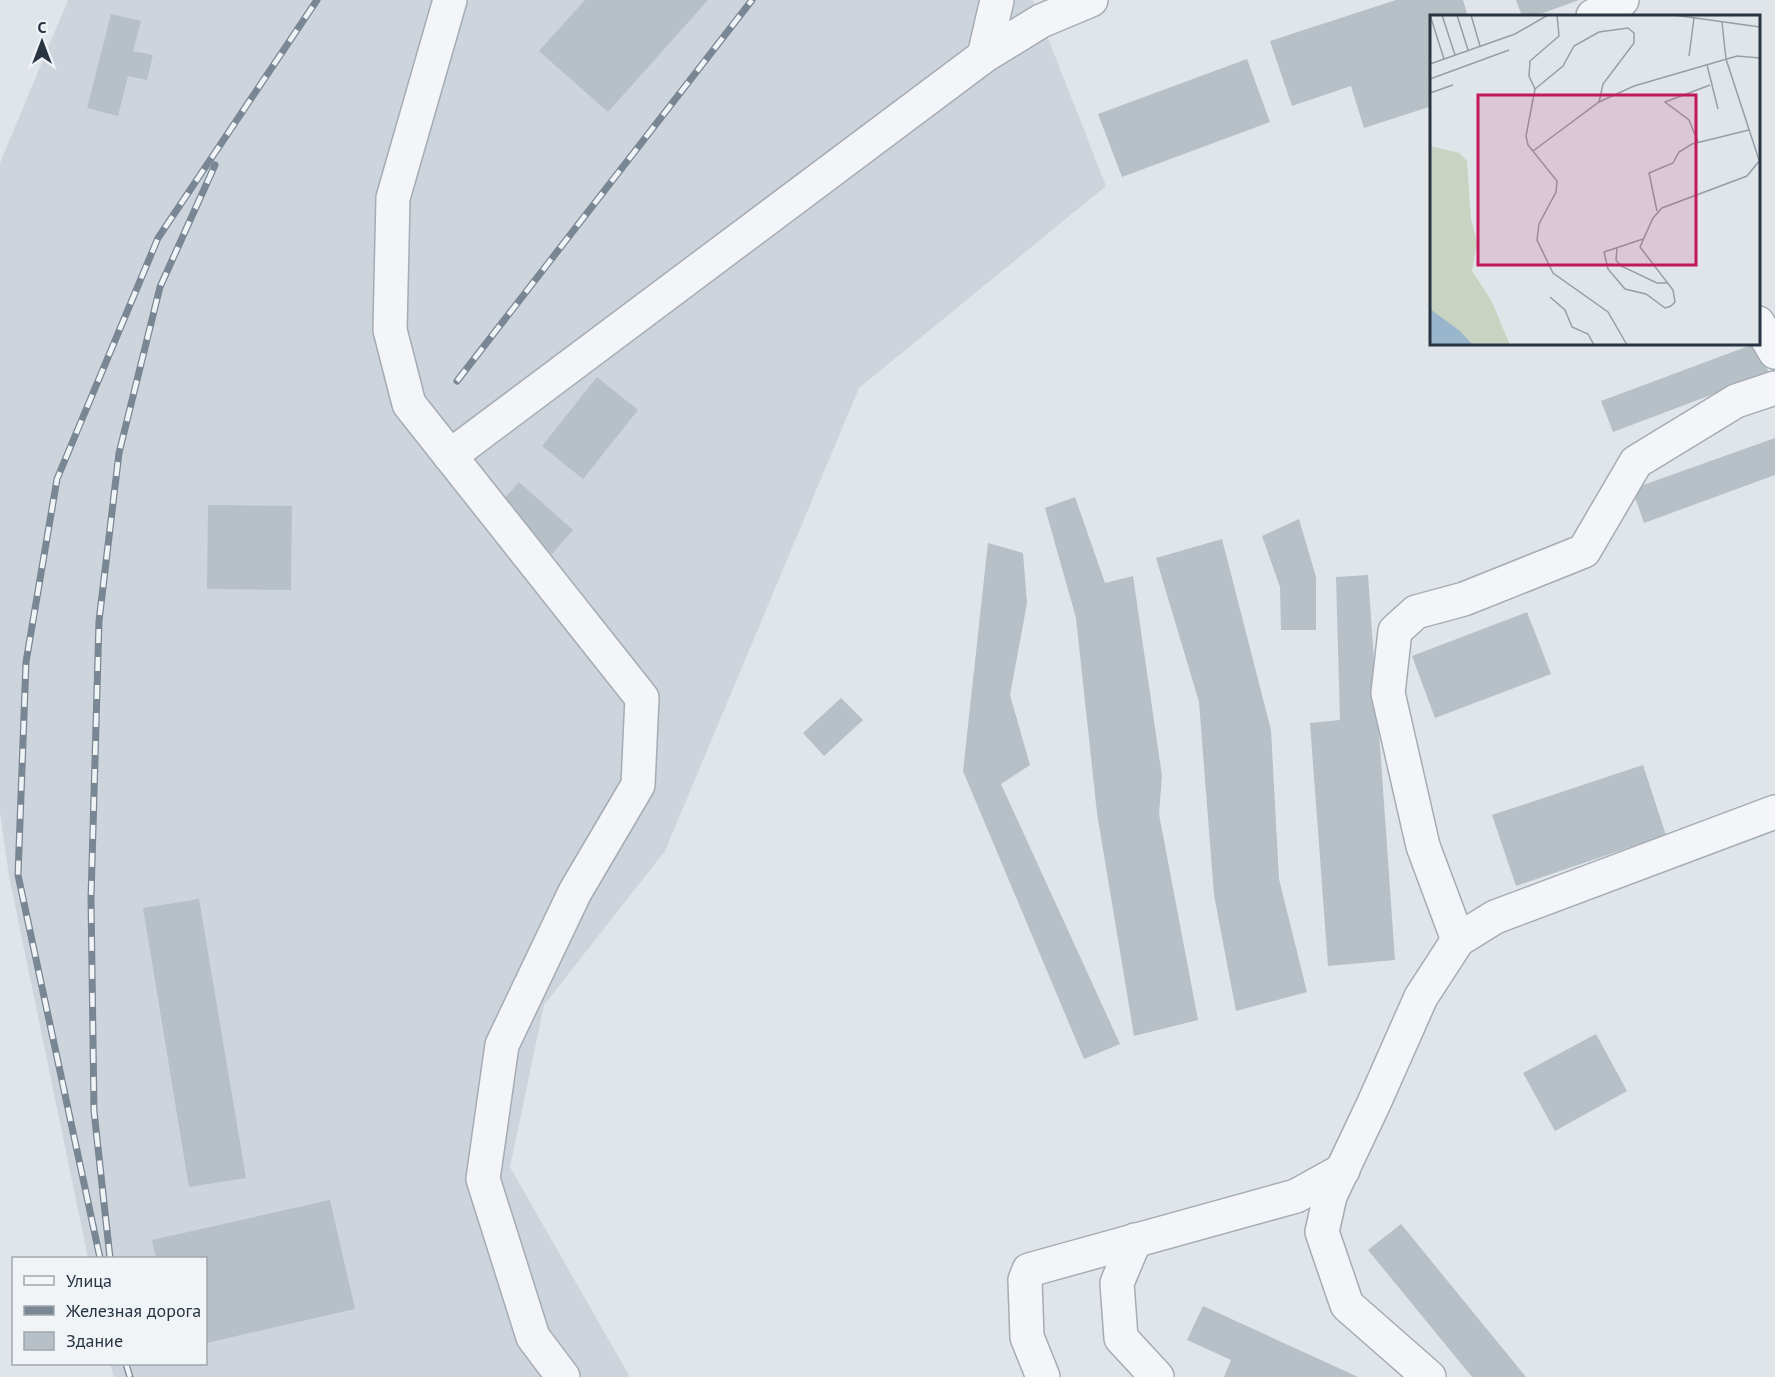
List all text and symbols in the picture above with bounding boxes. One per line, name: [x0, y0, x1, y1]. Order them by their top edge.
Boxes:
north arrow: [12, 12, 72, 72]
inset map: [1430, 15, 1760, 345]
text: С: [38, 17, 47, 37]
legend: [12, 1257, 207, 1365]
text: Улица: [66, 1269, 112, 1292]
text: Железная дорога: [65, 1299, 201, 1322]
text: Здание: [66, 1329, 123, 1352]

